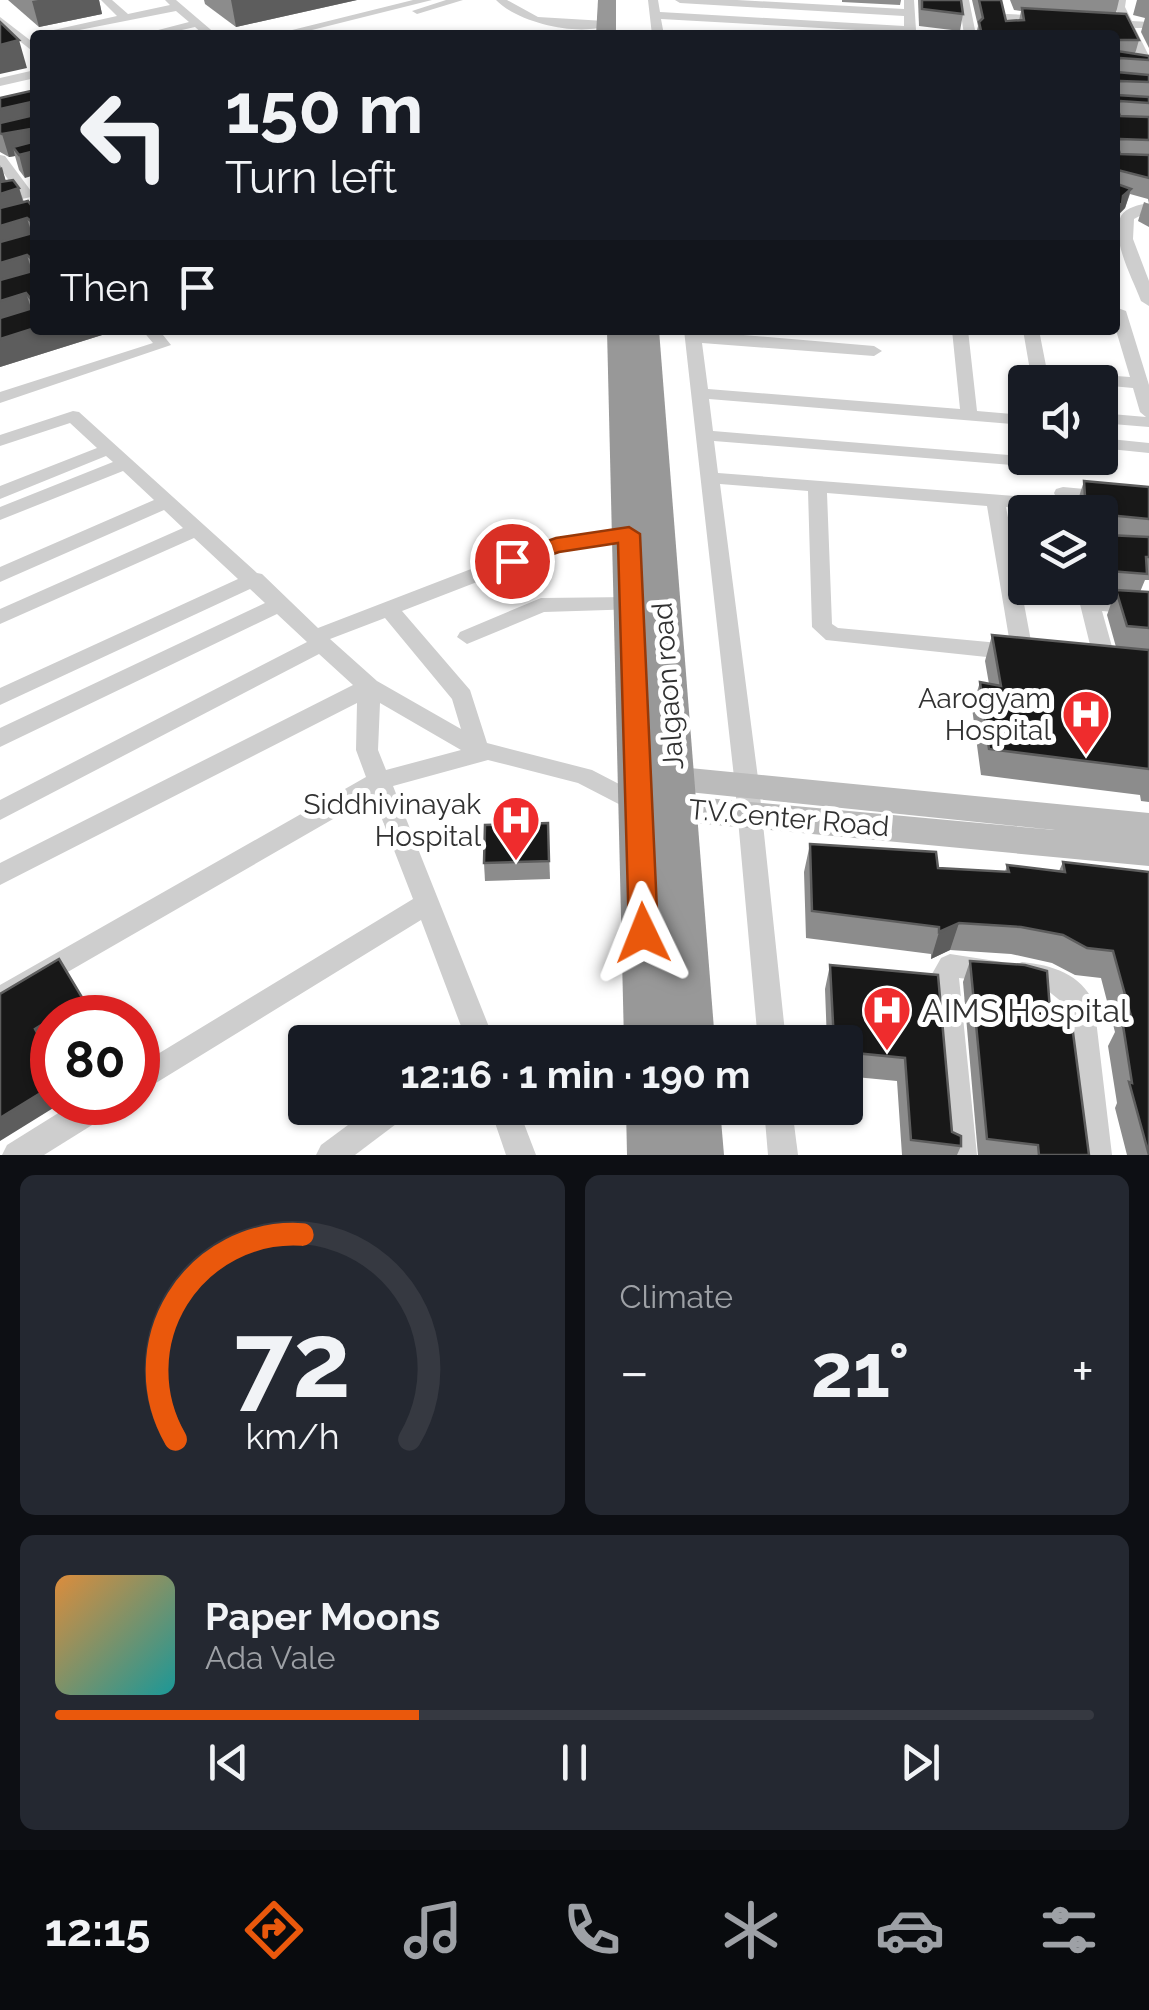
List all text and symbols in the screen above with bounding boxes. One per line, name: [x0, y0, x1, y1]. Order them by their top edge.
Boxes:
text: 150 m: [225, 67, 423, 149]
icon: left: [60, 70, 190, 200]
text: Turn left: [225, 151, 397, 204]
icon: arrive: [170, 260, 225, 315]
text: Then: [60, 265, 150, 310]
map controls: [1008, 365, 1118, 605]
button: sound: [1008, 365, 1118, 475]
button: layers: [1008, 495, 1118, 605]
pin: [470, 519, 555, 604]
icon: arrive: [485, 534, 540, 589]
street label: Jalgaon road: [646, 601, 690, 771]
place label: Aarogyam Hospital: [918, 682, 1051, 747]
hospital icon: Aarogyam Hospital: [1060, 688, 1112, 756]
place label: Siddhivinayak Hospital: [304, 788, 481, 853]
street label: T.V.Center Road: [687, 793, 891, 843]
hospital icon: Siddhivinayak Hospital: [490, 794, 542, 862]
position arrow: [591, 881, 695, 985]
hospital icon: AIMS Hospital: [861, 984, 913, 1052]
place label: AIMS Hospital: [922, 992, 1129, 1029]
speed limit sign: 80: [30, 995, 160, 1125]
text: 12:16 · 1 min · 190 m: [401, 1052, 750, 1097]
text: Climate: [620, 1278, 733, 1315]
text: 72: [234, 1299, 351, 1421]
text: 21°: [811, 1326, 910, 1415]
text: −: [620, 1339, 649, 1404]
text: +: [1071, 1339, 1094, 1404]
text: km/h: [245, 1415, 339, 1457]
text: Paper Moons: [205, 1594, 440, 1639]
text: Ada Vale: [205, 1639, 336, 1676]
icon: previous: [201, 1735, 256, 1790]
icon: pause: [547, 1735, 602, 1790]
icon: next: [893, 1735, 948, 1790]
icon: directions: [239, 1895, 309, 1965]
icon: music: [398, 1895, 468, 1965]
icon: phone: [557, 1895, 627, 1965]
icon: climate: [716, 1895, 786, 1965]
icon: car: [875, 1895, 945, 1965]
icon: filters: [1034, 1895, 1104, 1965]
text: 12:15: [45, 1904, 150, 1957]

